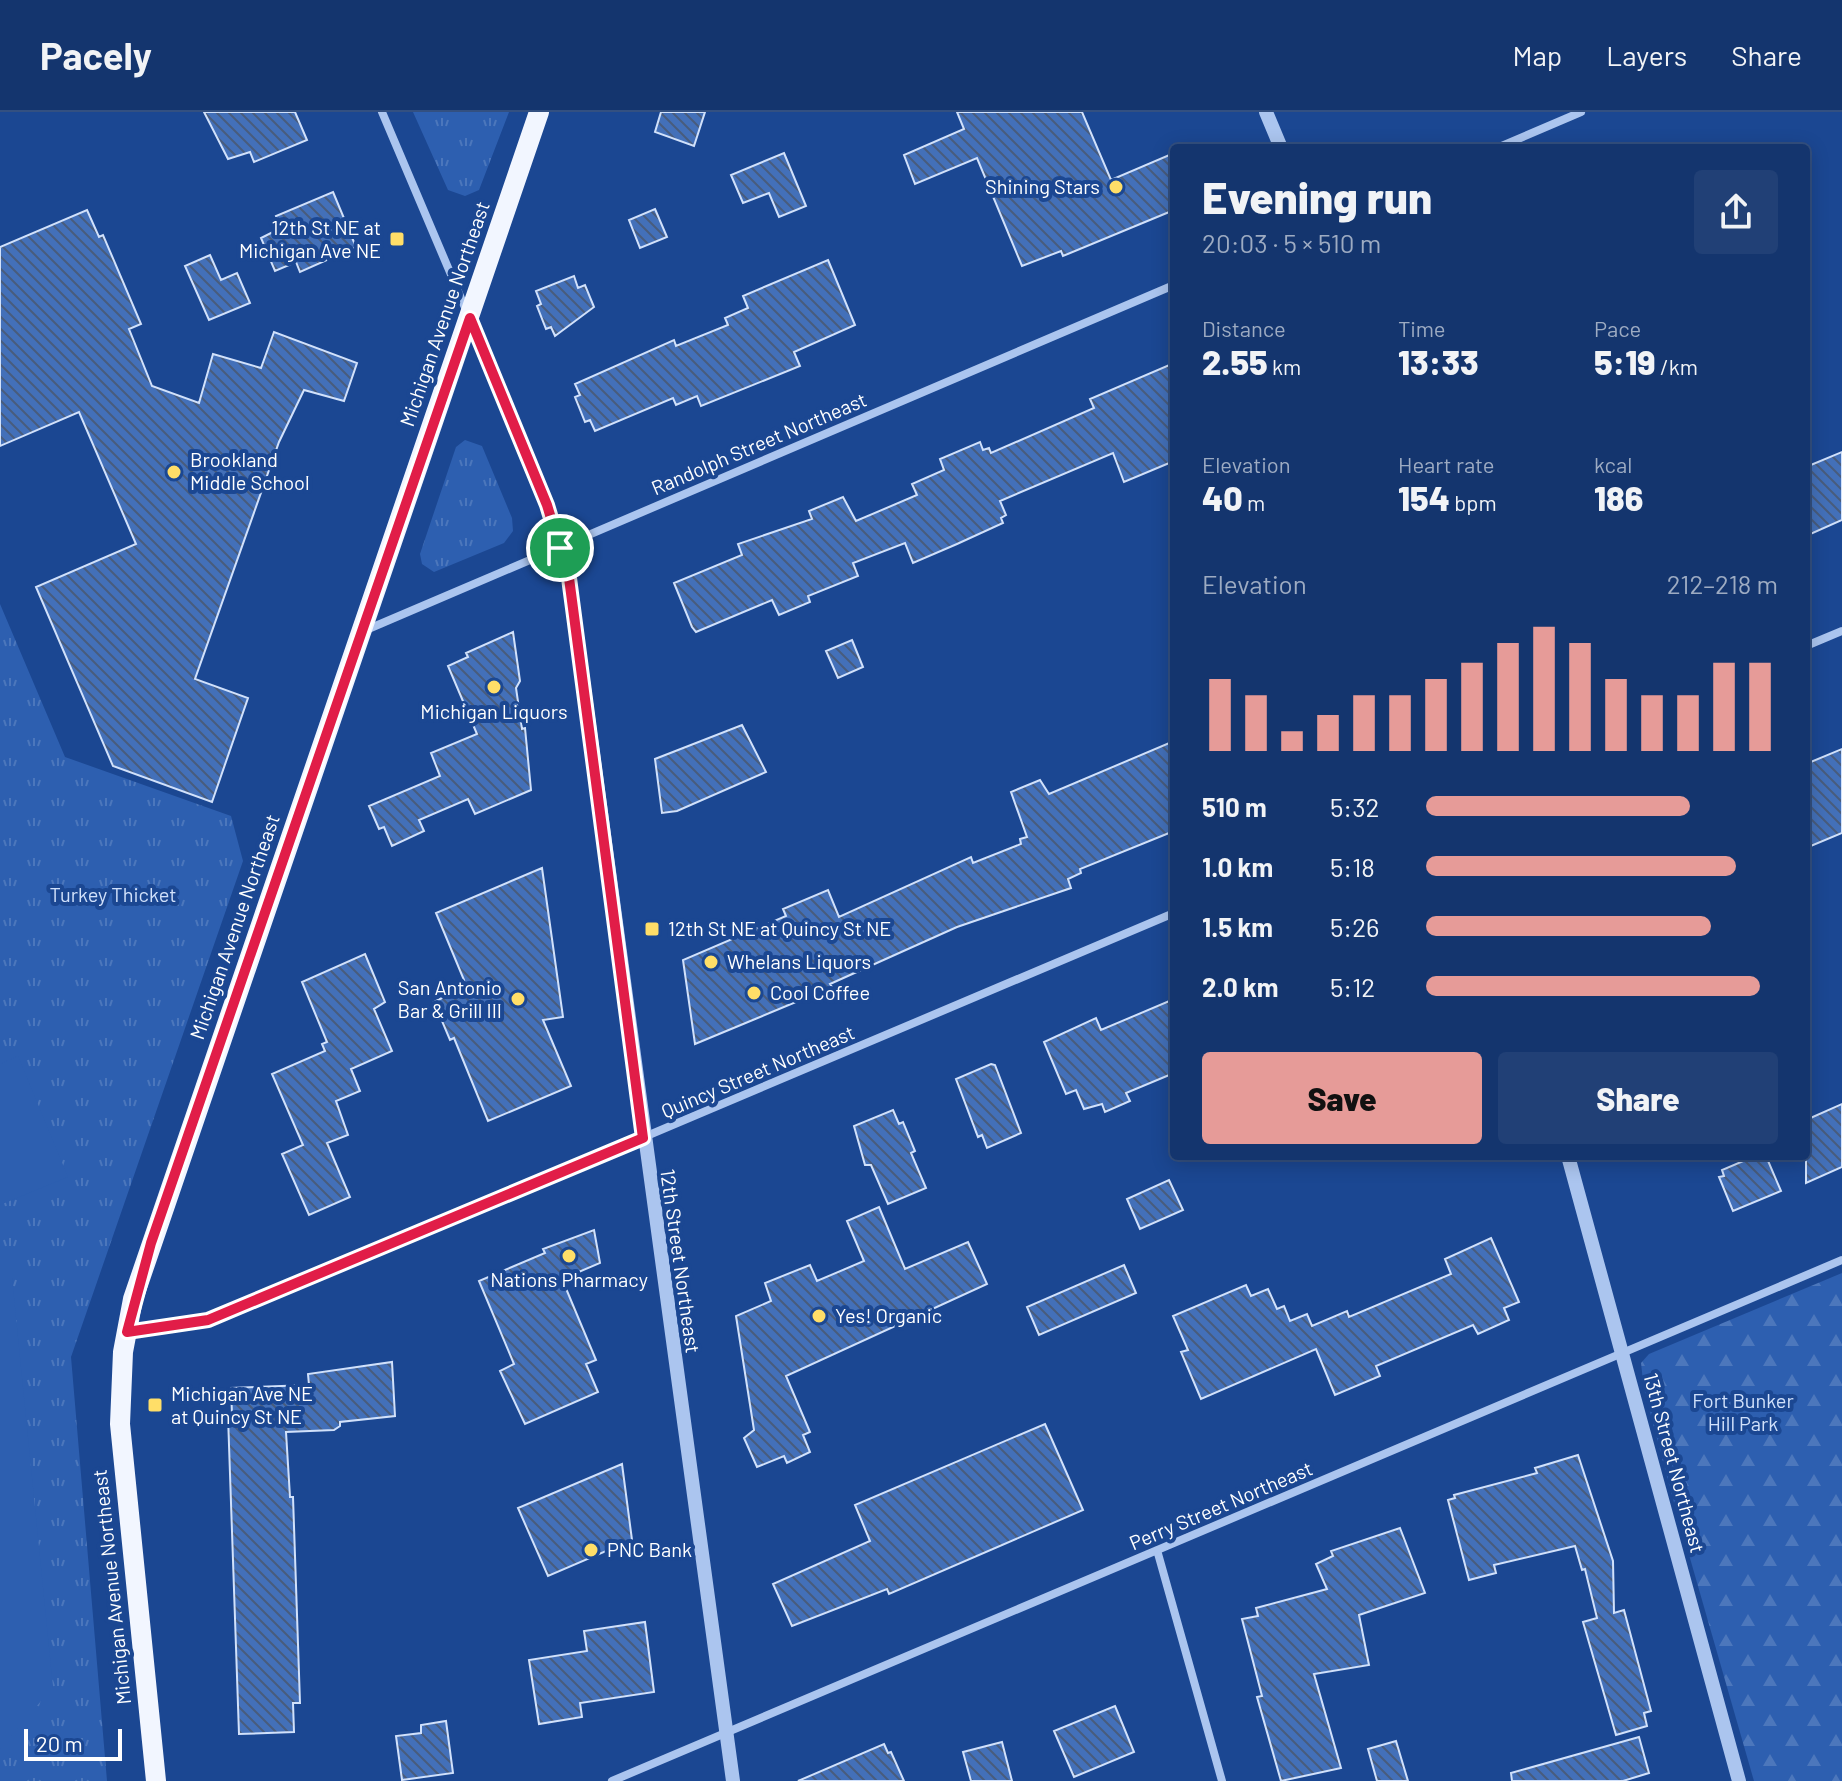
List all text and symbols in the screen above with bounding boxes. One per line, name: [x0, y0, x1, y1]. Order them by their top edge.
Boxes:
text: Pacely: [40, 32, 152, 78]
text: Map: [1512, 38, 1562, 72]
text: Layers: [1606, 38, 1687, 72]
text: Share: [1731, 38, 1802, 72]
text: Evening run: [1202, 170, 1432, 223]
button: share: [1694, 170, 1778, 254]
place label: Shining Stars: [985, 174, 1100, 198]
marker: Shining Stars: [1107, 178, 1125, 196]
street label: Michigan Avenue Northeast: [394, 198, 494, 429]
place label: 12th St NE at Michigan Ave NE: [239, 215, 381, 262]
text: 20:03 · 5 × 510 m: [1202, 227, 1381, 258]
marker: 12th St NE at Michigan Ave NE: [388, 230, 406, 248]
text: Distance: [1202, 315, 1286, 341]
text: Time: [1398, 315, 1446, 341]
text: Pace: [1594, 315, 1641, 341]
text: 2.55: [1202, 341, 1268, 382]
text: 13:33: [1398, 341, 1479, 382]
text: 5:19: [1594, 341, 1656, 382]
text: km: [1268, 353, 1301, 379]
text: /km: [1656, 353, 1698, 379]
street label: Randolph Street Northeast: [647, 387, 870, 499]
place label: Brookland Middle School: [190, 447, 310, 494]
text: Elevation: [1202, 451, 1291, 477]
text: Heart rate: [1398, 451, 1495, 477]
text: kcal: [1594, 451, 1632, 477]
marker: Brookland Middle School: [165, 463, 183, 481]
text: 40: [1202, 477, 1243, 518]
text: 154: [1398, 477, 1450, 518]
text: 186: [1594, 477, 1643, 518]
text: m: [1243, 489, 1265, 515]
text: bpm: [1450, 489, 1497, 515]
pin: [526, 514, 594, 582]
icon: arrive: [538, 526, 582, 570]
text: Elevation: [1202, 568, 1307, 599]
text: 212–218 m: [1667, 568, 1778, 599]
marker: Michigan Liquors: [485, 678, 503, 696]
place label: Michigan Liquors: [420, 699, 568, 723]
text: 510 m: [1202, 791, 1267, 822]
text: 5:32: [1330, 791, 1380, 822]
street label: Michigan Avenue Northeast: [184, 811, 284, 1042]
text: 1.0 km: [1202, 851, 1273, 882]
text: 5:18: [1330, 851, 1375, 882]
park label: Turkey Thicket: [50, 882, 176, 906]
text: 1.5 km: [1202, 911, 1273, 942]
text: 5:26: [1330, 911, 1380, 942]
place label: 12th St NE at Quincy St NE: [668, 916, 891, 940]
marker: 12th St NE at Quincy St NE: [643, 920, 661, 938]
place label: Whelans Liquors: [727, 949, 871, 973]
marker: Whelans Liquors: [702, 953, 720, 971]
text: 2.0 km: [1202, 971, 1279, 1002]
text: 5:12: [1330, 971, 1375, 1002]
place label: San Antonio Bar & Grill III: [398, 975, 502, 1022]
place label: Cool Coffee: [770, 980, 870, 1004]
marker: Cool Coffee: [745, 984, 763, 1002]
marker: San Antonio Bar & Grill III: [509, 990, 527, 1008]
street label: Quincy Street Northeast: [657, 1019, 858, 1123]
button: Save: [1202, 1052, 1482, 1144]
button: Share: [1498, 1052, 1778, 1144]
street label: 12th Street Northeast: [656, 1167, 706, 1355]
marker: Nations Pharmacy: [560, 1247, 578, 1265]
place label: Nations Pharmacy: [490, 1267, 648, 1291]
place label: Yes! Organic: [835, 1303, 942, 1327]
marker: Yes! Organic: [810, 1307, 828, 1325]
street label: 13th Street Northeast: [1639, 1370, 1711, 1555]
place label: Michigan Ave NE at Quincy St NE: [171, 1381, 313, 1428]
park label: Fort Bunker Hill Park: [1692, 1388, 1794, 1435]
marker: Michigan Ave NE at Quincy St NE: [146, 1396, 164, 1414]
street label: Perry Street Northeast: [1125, 1456, 1316, 1555]
street label: Michigan Avenue Northeast: [87, 1468, 135, 1706]
place label: PNC Bank: [607, 1537, 692, 1561]
marker: PNC Bank: [582, 1541, 600, 1559]
scale bar: [24, 1725, 122, 1761]
text: 20 m: [36, 1730, 83, 1756]

